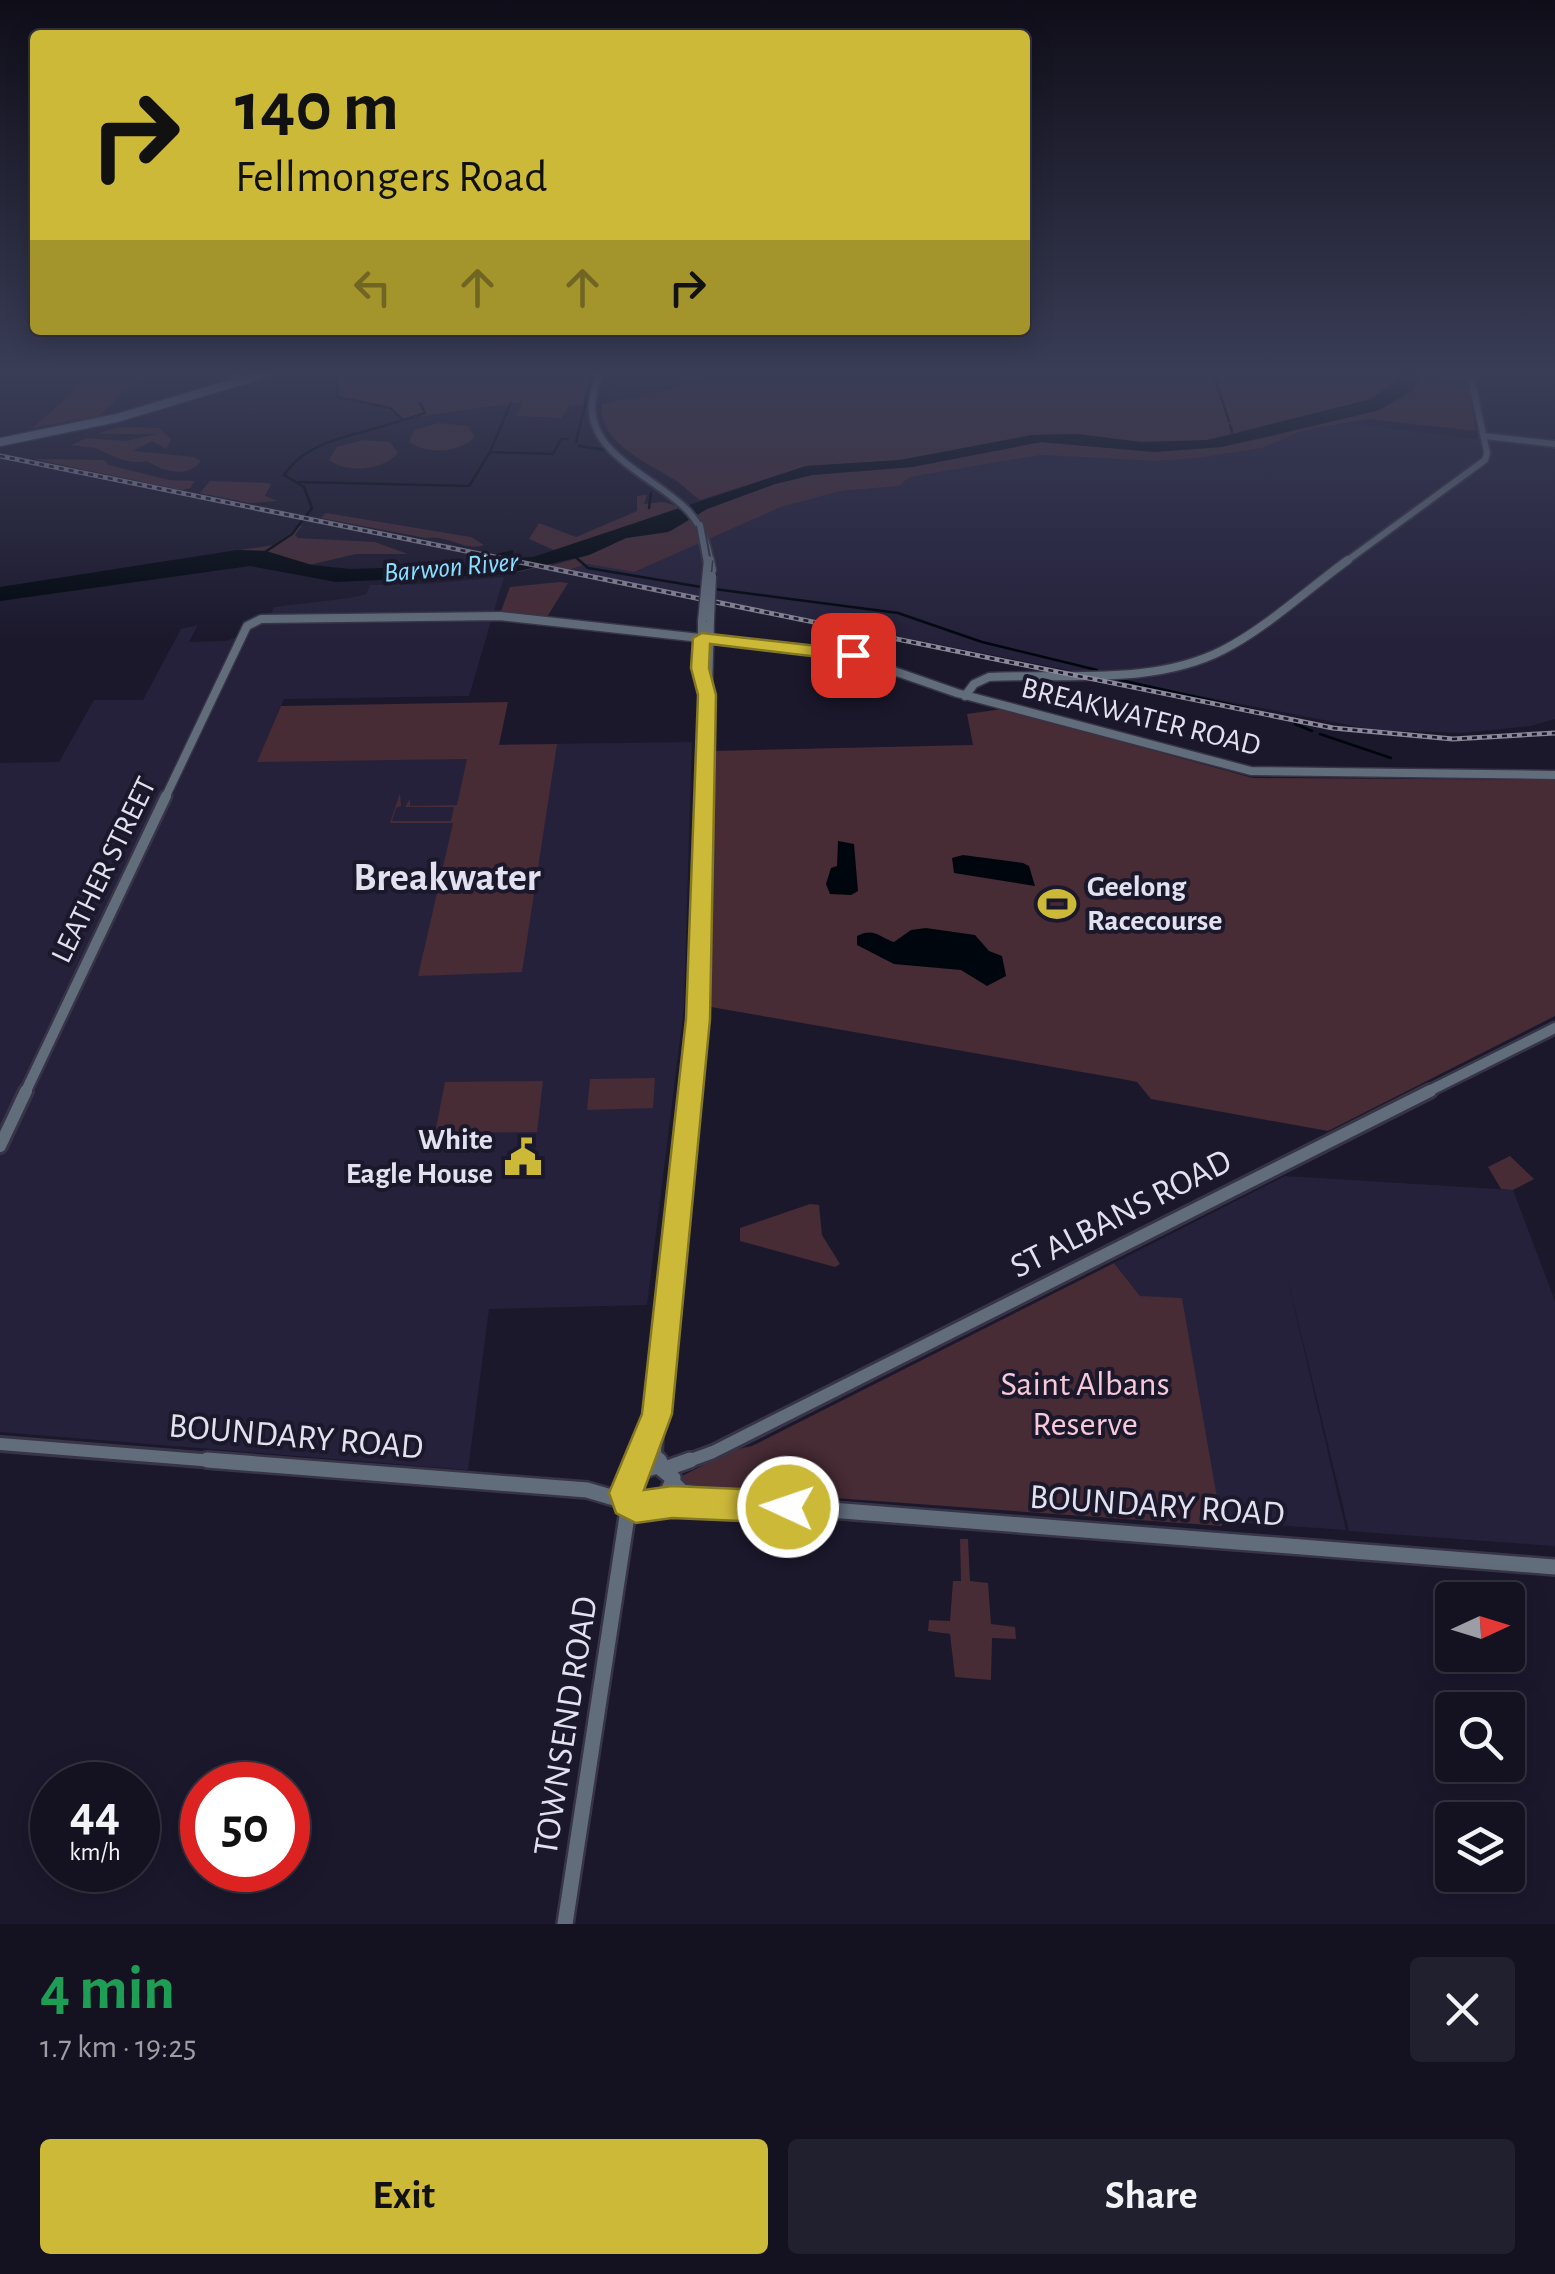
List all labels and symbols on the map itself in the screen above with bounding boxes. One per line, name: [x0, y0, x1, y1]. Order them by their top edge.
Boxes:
water label: Barwon River: [383, 548, 520, 588]
pin: [811, 613, 896, 698]
street label: BREAKWATER ROAD: [1018, 673, 1264, 761]
street label: LEATHER STREET: [46, 772, 162, 968]
district label: Breakwater: [353, 858, 541, 898]
place label: Geelong Racecourse: [1087, 872, 1222, 936]
sports icon: Geelong Racecourse: [1036, 883, 1078, 925]
place label: White Eagle House: [346, 1125, 493, 1189]
public building icon: White Eagle House: [502, 1136, 544, 1178]
street label: ST ALBANS ROAD: [1005, 1143, 1237, 1285]
park label: Saint Albans Reserve: [1000, 1367, 1170, 1442]
street label: BOUNDARY ROAD: [167, 1408, 425, 1466]
position arrow: [736, 1455, 840, 1559]
street label: BOUNDARY ROAD: [1028, 1480, 1286, 1532]
north arrow: [1435, 1582, 1525, 1672]
street label: TOWNSEND ROAD: [528, 1594, 604, 1858]
speed limit sign: 50: [180, 1762, 310, 1892]

